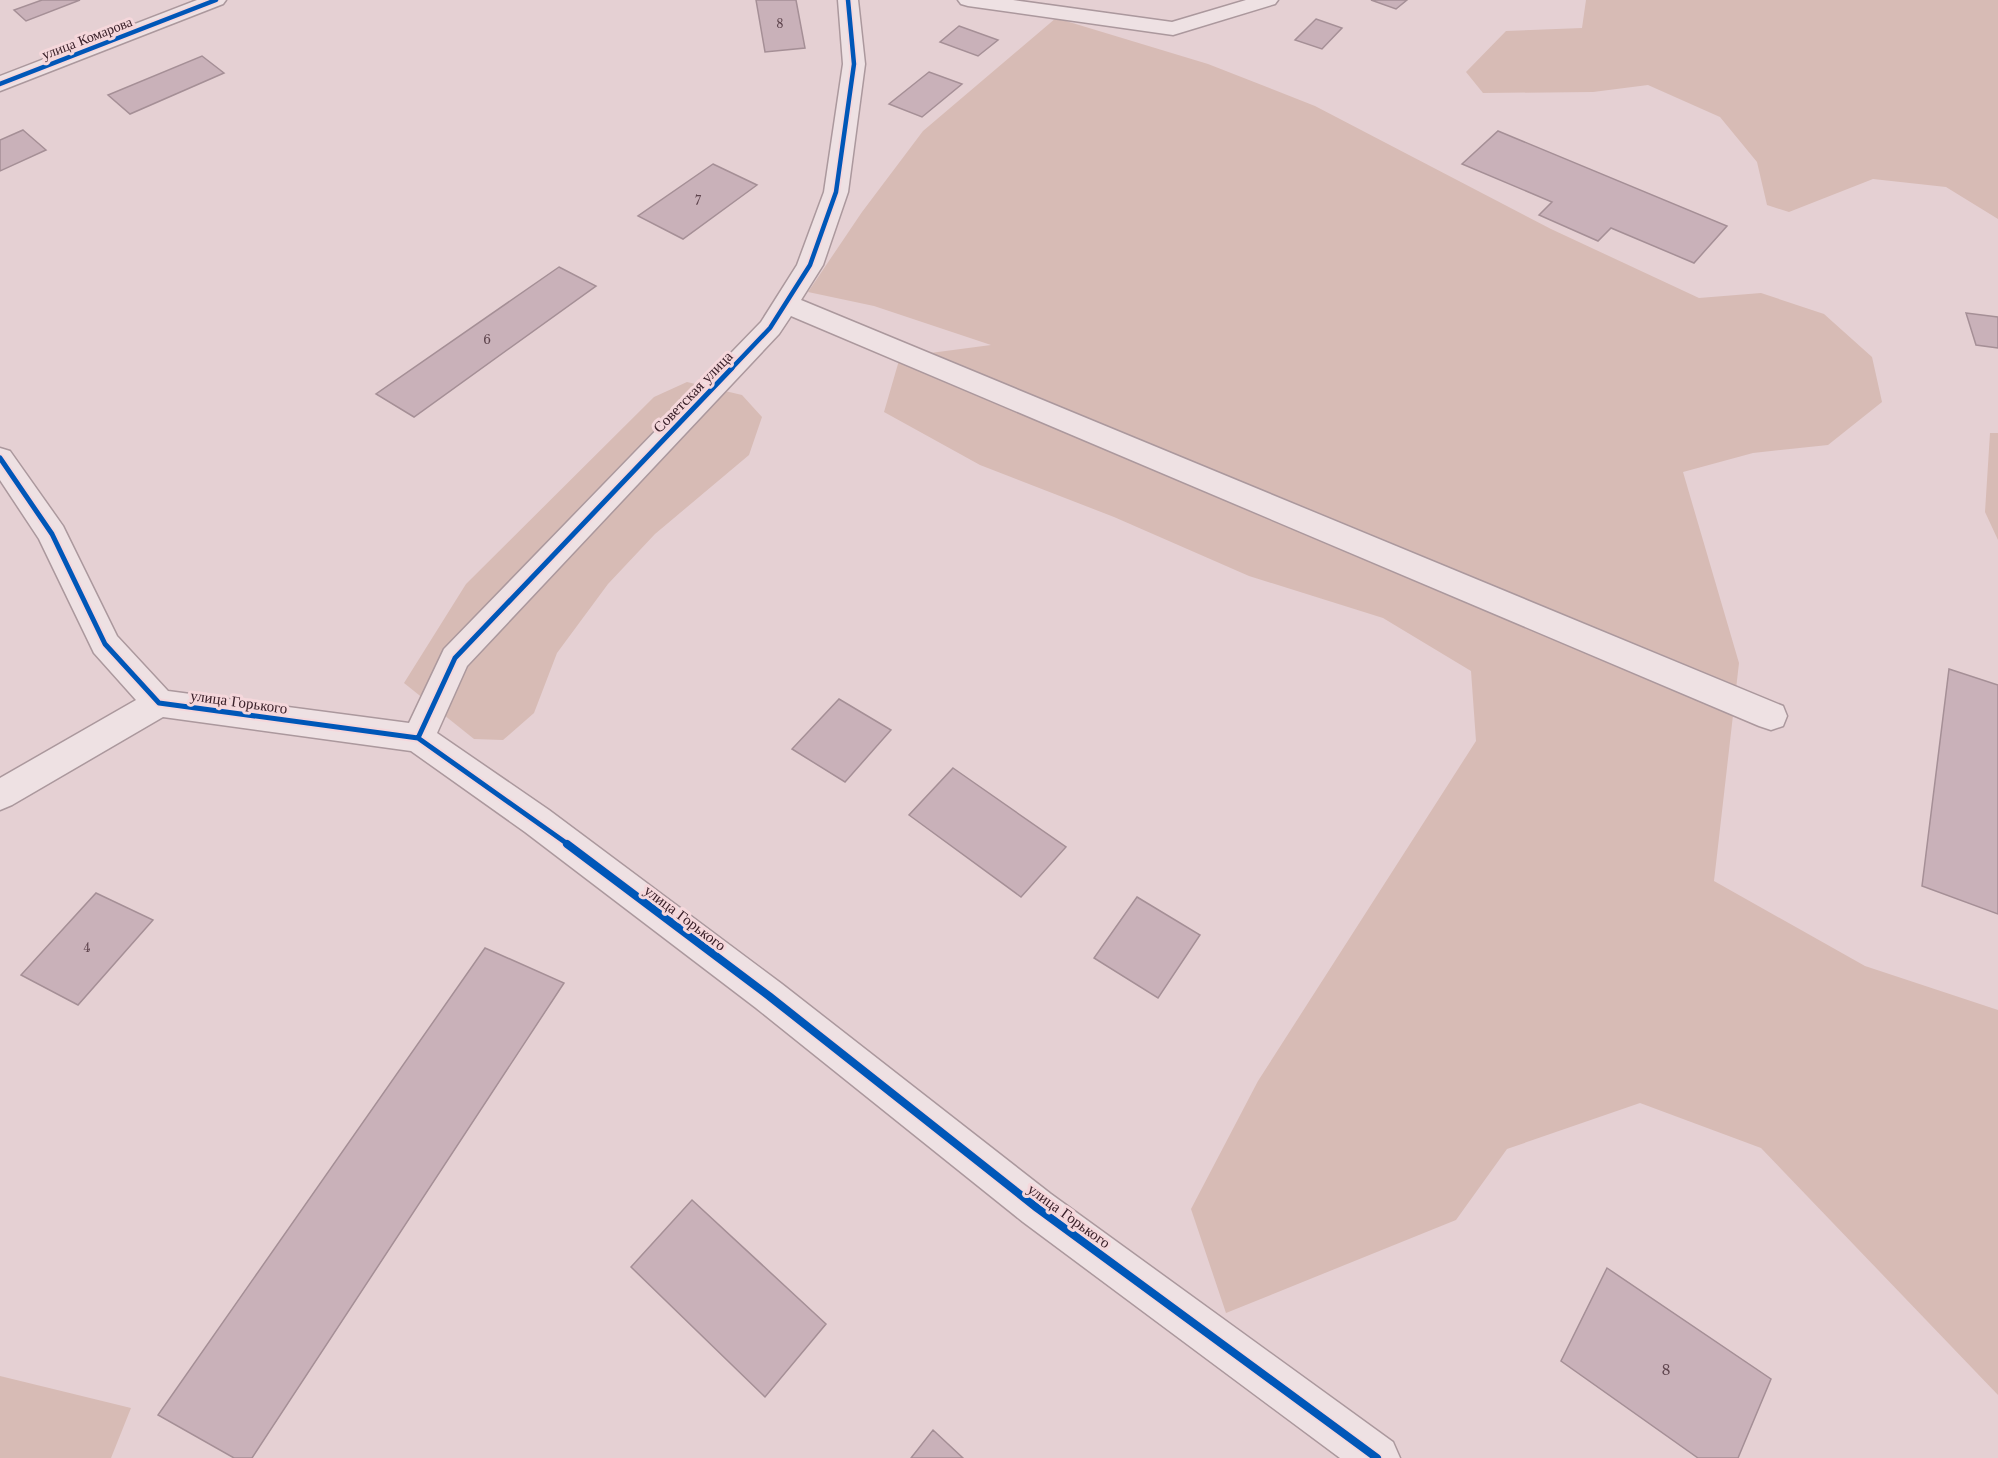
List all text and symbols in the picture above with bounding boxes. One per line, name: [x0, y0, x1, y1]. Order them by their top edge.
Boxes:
street label: улица Комарова: [39, 12, 136, 64]
house number: 8: [776, 16, 784, 31]
house number: 7: [695, 193, 702, 208]
house number: 6: [483, 332, 491, 347]
street label: Советская улица: [649, 346, 737, 437]
street label: улица Горького: [189, 685, 289, 718]
street label: улица Горького: [641, 881, 730, 955]
house number: 4: [83, 940, 91, 955]
street label: улица Горького: [1024, 1179, 1114, 1252]
house number: 8: [1661, 1360, 1671, 1379]

